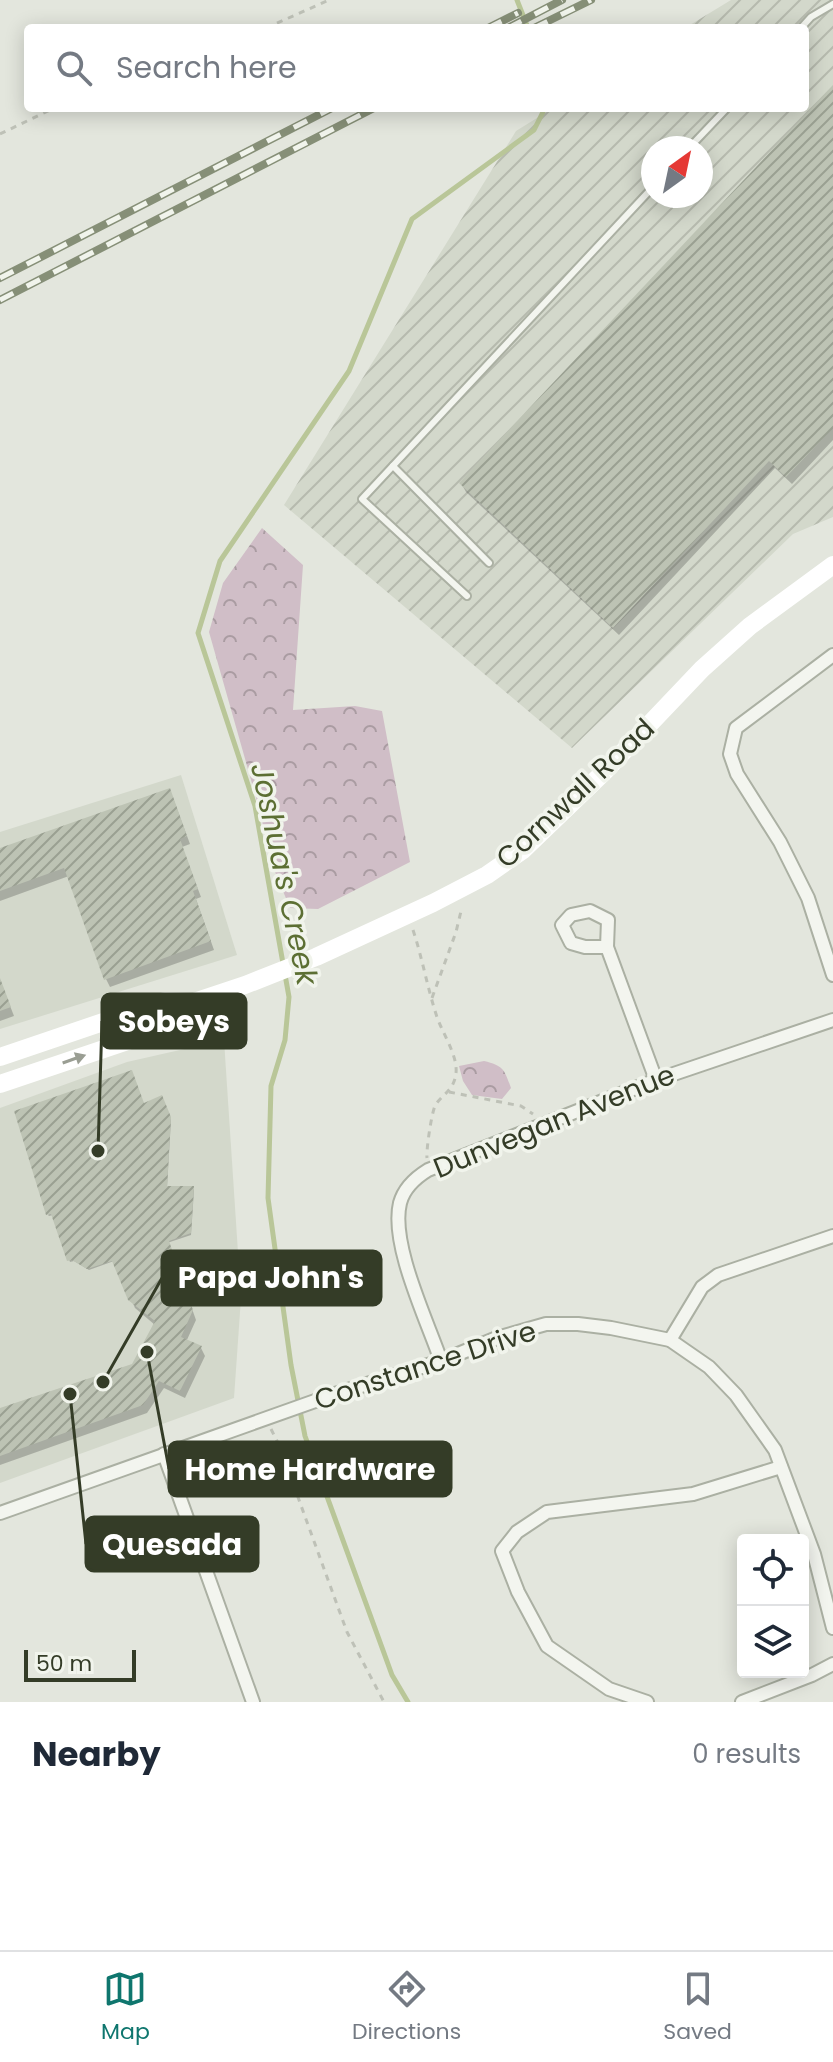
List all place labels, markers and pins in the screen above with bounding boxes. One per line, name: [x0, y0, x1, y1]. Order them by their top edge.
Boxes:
callout: Sobeys: [102, 994, 246, 1048]
callout: Papa John's: [162, 1251, 381, 1305]
callout: Home Hardware: [169, 1442, 451, 1496]
callout: Quesada: [86, 1517, 258, 1571]

